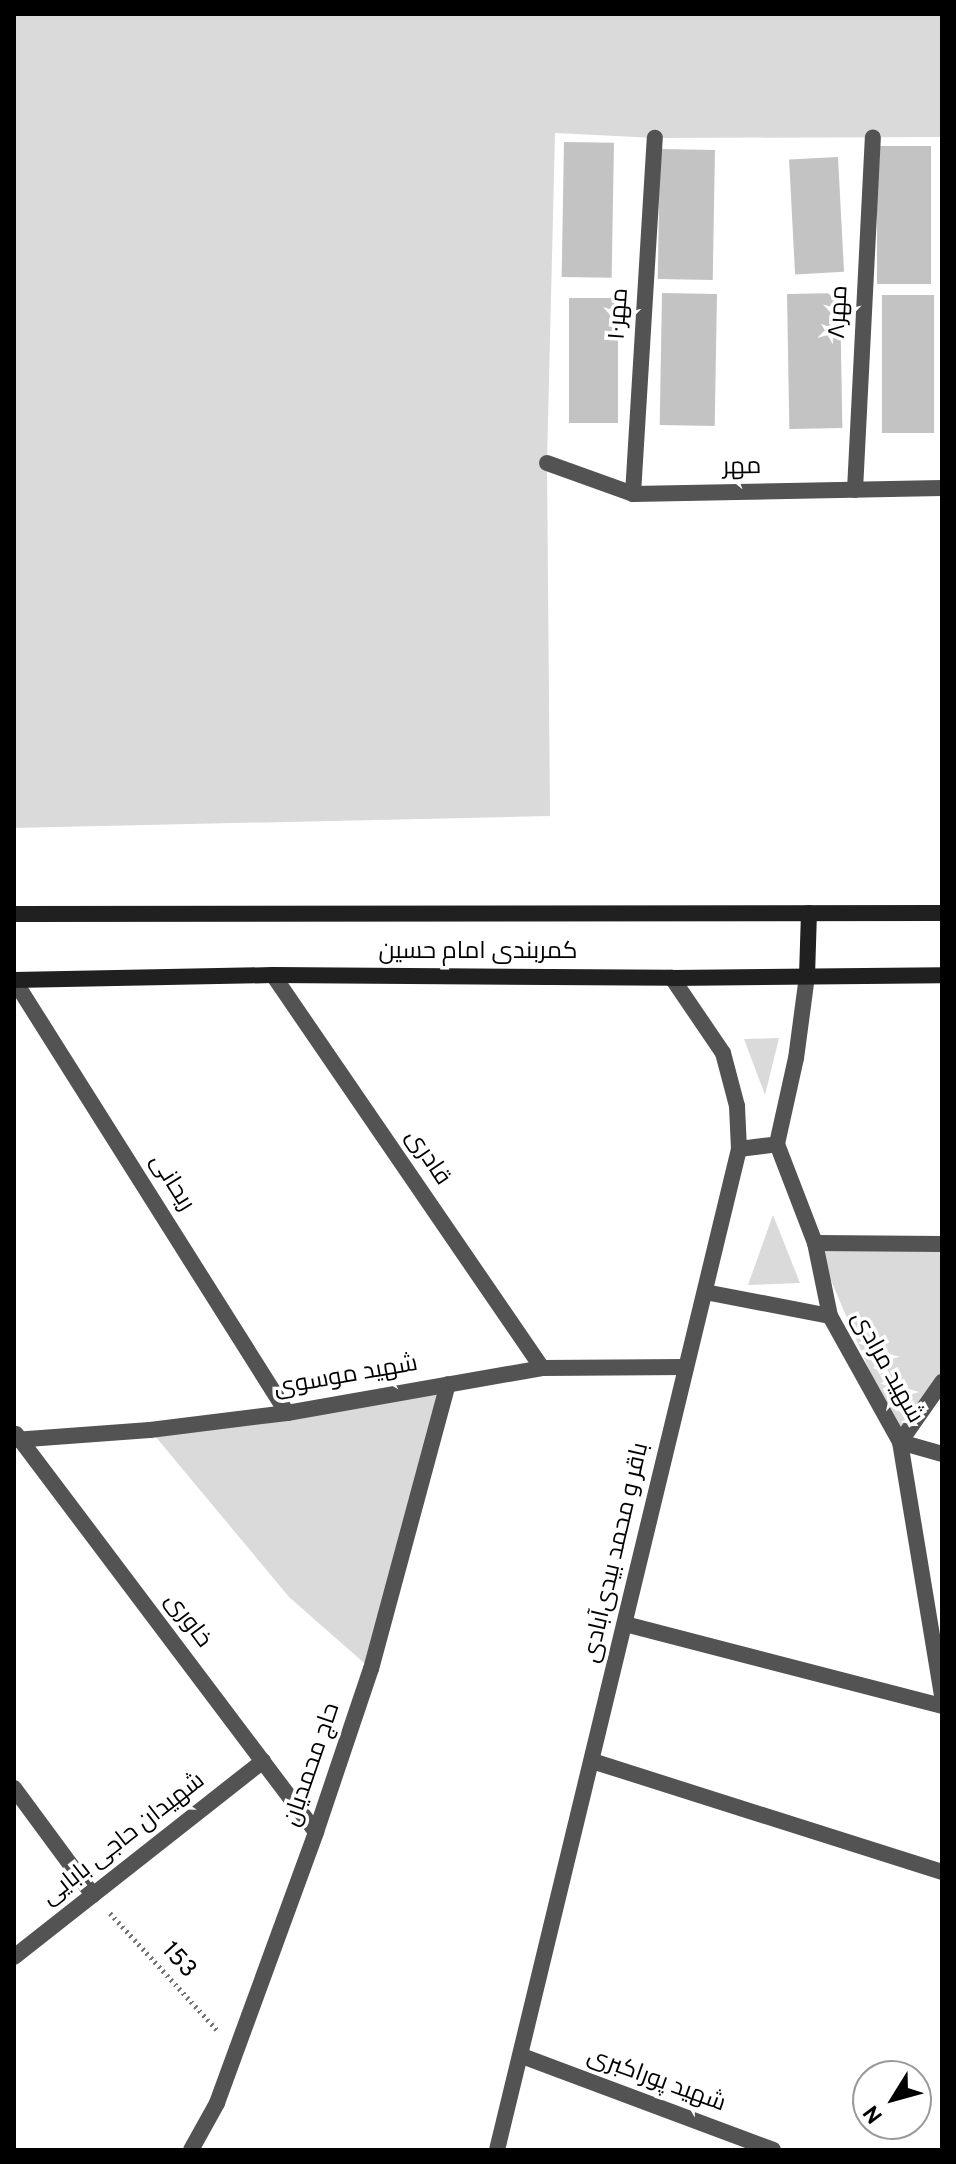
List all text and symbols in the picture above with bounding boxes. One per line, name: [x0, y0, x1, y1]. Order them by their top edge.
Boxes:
street label: مهر۸: [824, 285, 856, 339]
street label: مهر۱۰: [604, 287, 636, 341]
street label: مهر: [723, 453, 761, 483]
street label: کمربندی امام حسین: [378, 939, 578, 967]
street label: قادری: [398, 1125, 456, 1191]
street label: ریحانی: [142, 1149, 200, 1217]
street label: شهید مرادی: [843, 1307, 929, 1429]
street label: شهید موسوی: [272, 1350, 420, 1404]
street label: باقر و محمد بیدی‌آبادی: [578, 1440, 656, 1666]
street label: خاوری: [157, 1588, 217, 1654]
street label: حاج محمدیان: [278, 1700, 348, 1830]
street label: شهیدان حاجی بابایی: [37, 1767, 211, 1913]
street label: 153: [154, 1937, 202, 1985]
street label: شهید پوراکبری: [583, 2043, 729, 2119]
north arrow: [852, 2060, 932, 2140]
text: N: [859, 2099, 890, 2128]

